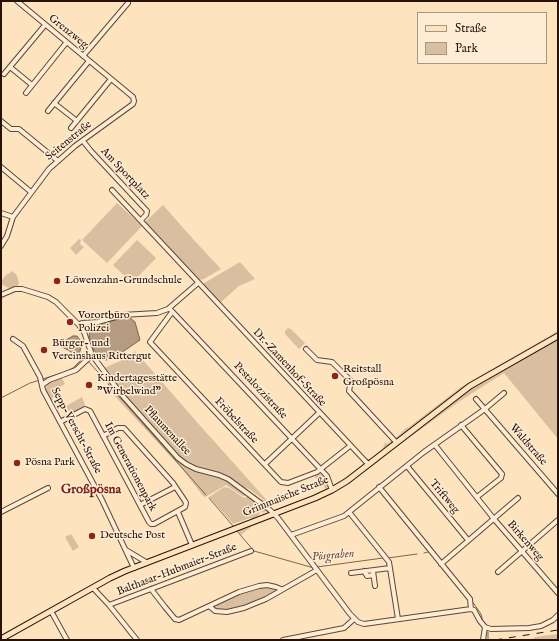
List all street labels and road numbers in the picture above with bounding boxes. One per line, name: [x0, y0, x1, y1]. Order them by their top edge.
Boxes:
street label: Grenzweg: [46, 12, 90, 52]
street label: Seitenstraße: [43, 118, 95, 164]
street label: Am Sportplatz: [98, 145, 152, 203]
street label: Dr.-Zamenhof-Straße: [249, 326, 329, 410]
street label: Pestalozzistraße: [230, 360, 290, 422]
street label: Sepp-Verscht-Straße: [48, 386, 104, 476]
street label: Fröbelstraße: [211, 395, 261, 447]
street label: Pflaumenallee: [141, 403, 193, 459]
street label: Im Generationenpark: [101, 420, 159, 514]
street label: Waldstraße: [506, 422, 550, 468]
street label: Grimmaische Straße: [241, 474, 331, 520]
street label: Triftweg: [426, 477, 462, 517]
street label: Birkenweg: [504, 518, 546, 564]
street label: Balthasar-Hubmaier-Straße: [115, 541, 239, 599]

